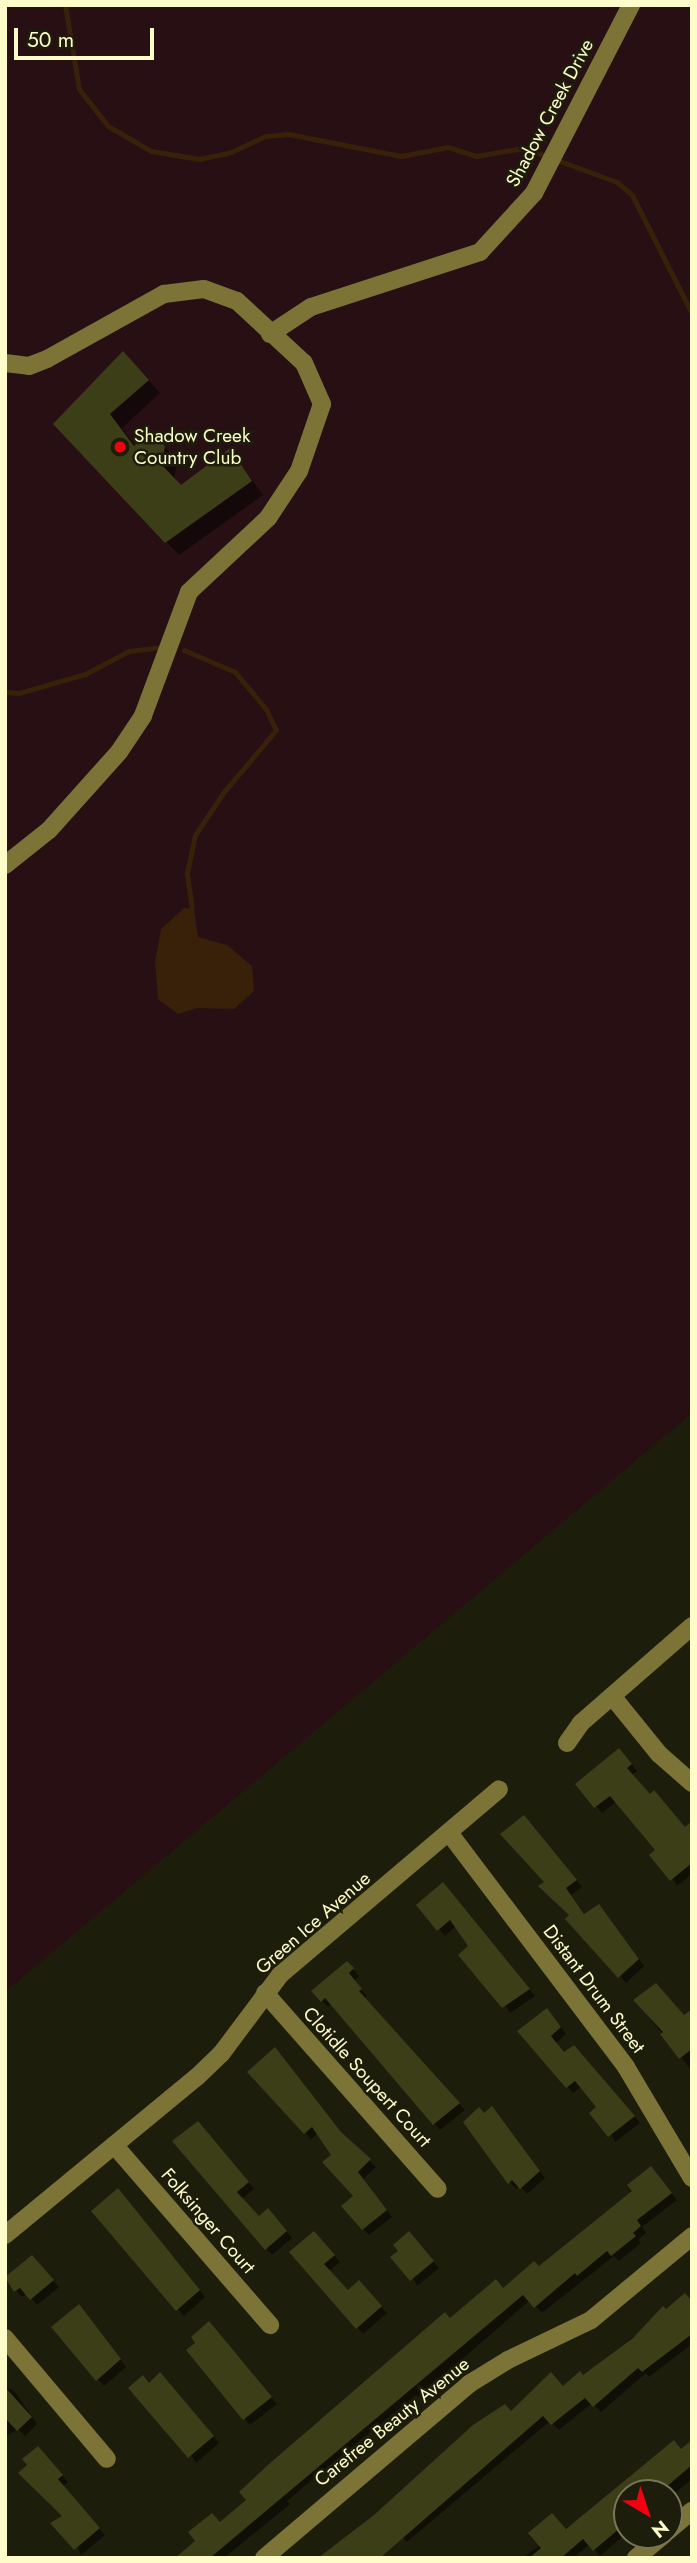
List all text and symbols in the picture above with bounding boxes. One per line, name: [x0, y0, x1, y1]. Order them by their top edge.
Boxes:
scale bar: [18, 14, 158, 58]
text: 50 m: [27, 25, 74, 55]
street label: Shadow Creek Drive: [501, 35, 599, 191]
place label: Shadow Creek Country Club: [134, 425, 250, 469]
marker: Shadow Creek Country Club: [112, 439, 128, 455]
street label: Green Ice Avenue: [251, 1867, 375, 1979]
street label: Distant Drum Street: [538, 1920, 650, 2058]
street label: Clotidle Soupert Court: [298, 2002, 436, 2152]
street label: Folksinger Court: [156, 2164, 260, 2278]
street label: Carefree Beauty Avenue: [310, 2353, 474, 2491]
north arrow: [613, 2479, 683, 2549]
text: N: [646, 2514, 675, 2544]

